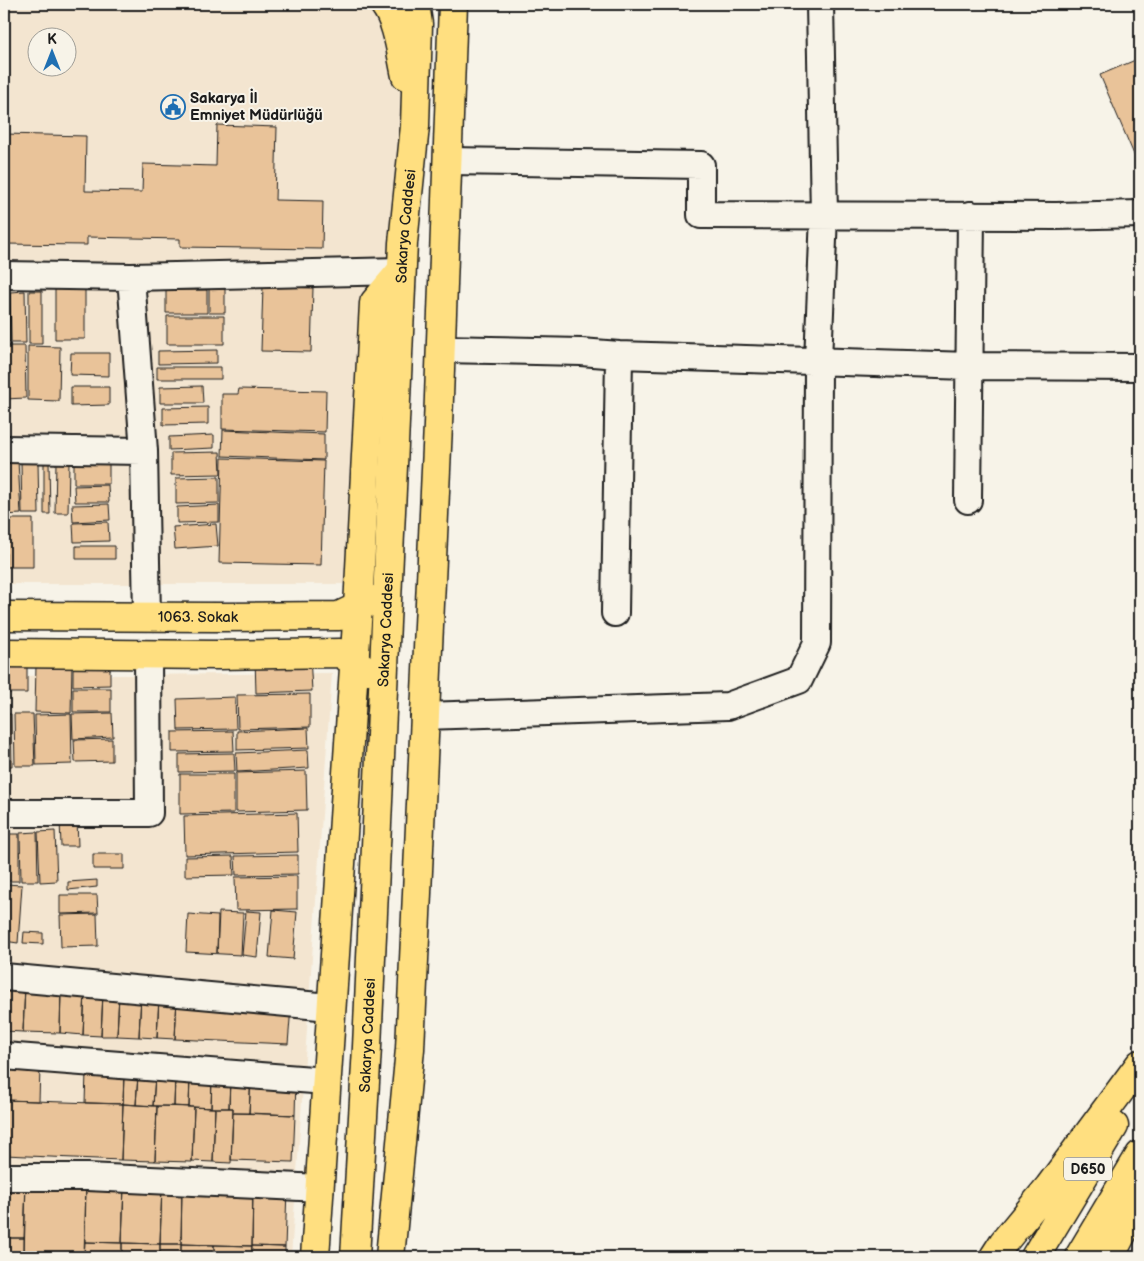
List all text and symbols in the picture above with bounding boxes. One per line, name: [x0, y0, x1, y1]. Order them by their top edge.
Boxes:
north arrow: [28, 28, 78, 78]
text: K: [47, 31, 57, 48]
place label: Sakarya İl Emniyet Müdürlüğü: [190, 88, 323, 125]
public building icon: Sakarya İl Emniyet Müdürlüğü: [160, 94, 186, 120]
street label: Sakarya Caddesi: [392, 168, 420, 284]
street label: Sakarya Caddesi: [374, 572, 398, 687]
street label: 1063. Sokak: [158, 607, 239, 627]
street label: Sakarya Caddesi: [355, 978, 380, 1093]
road number: D650: [1064, 1158, 1112, 1180]

